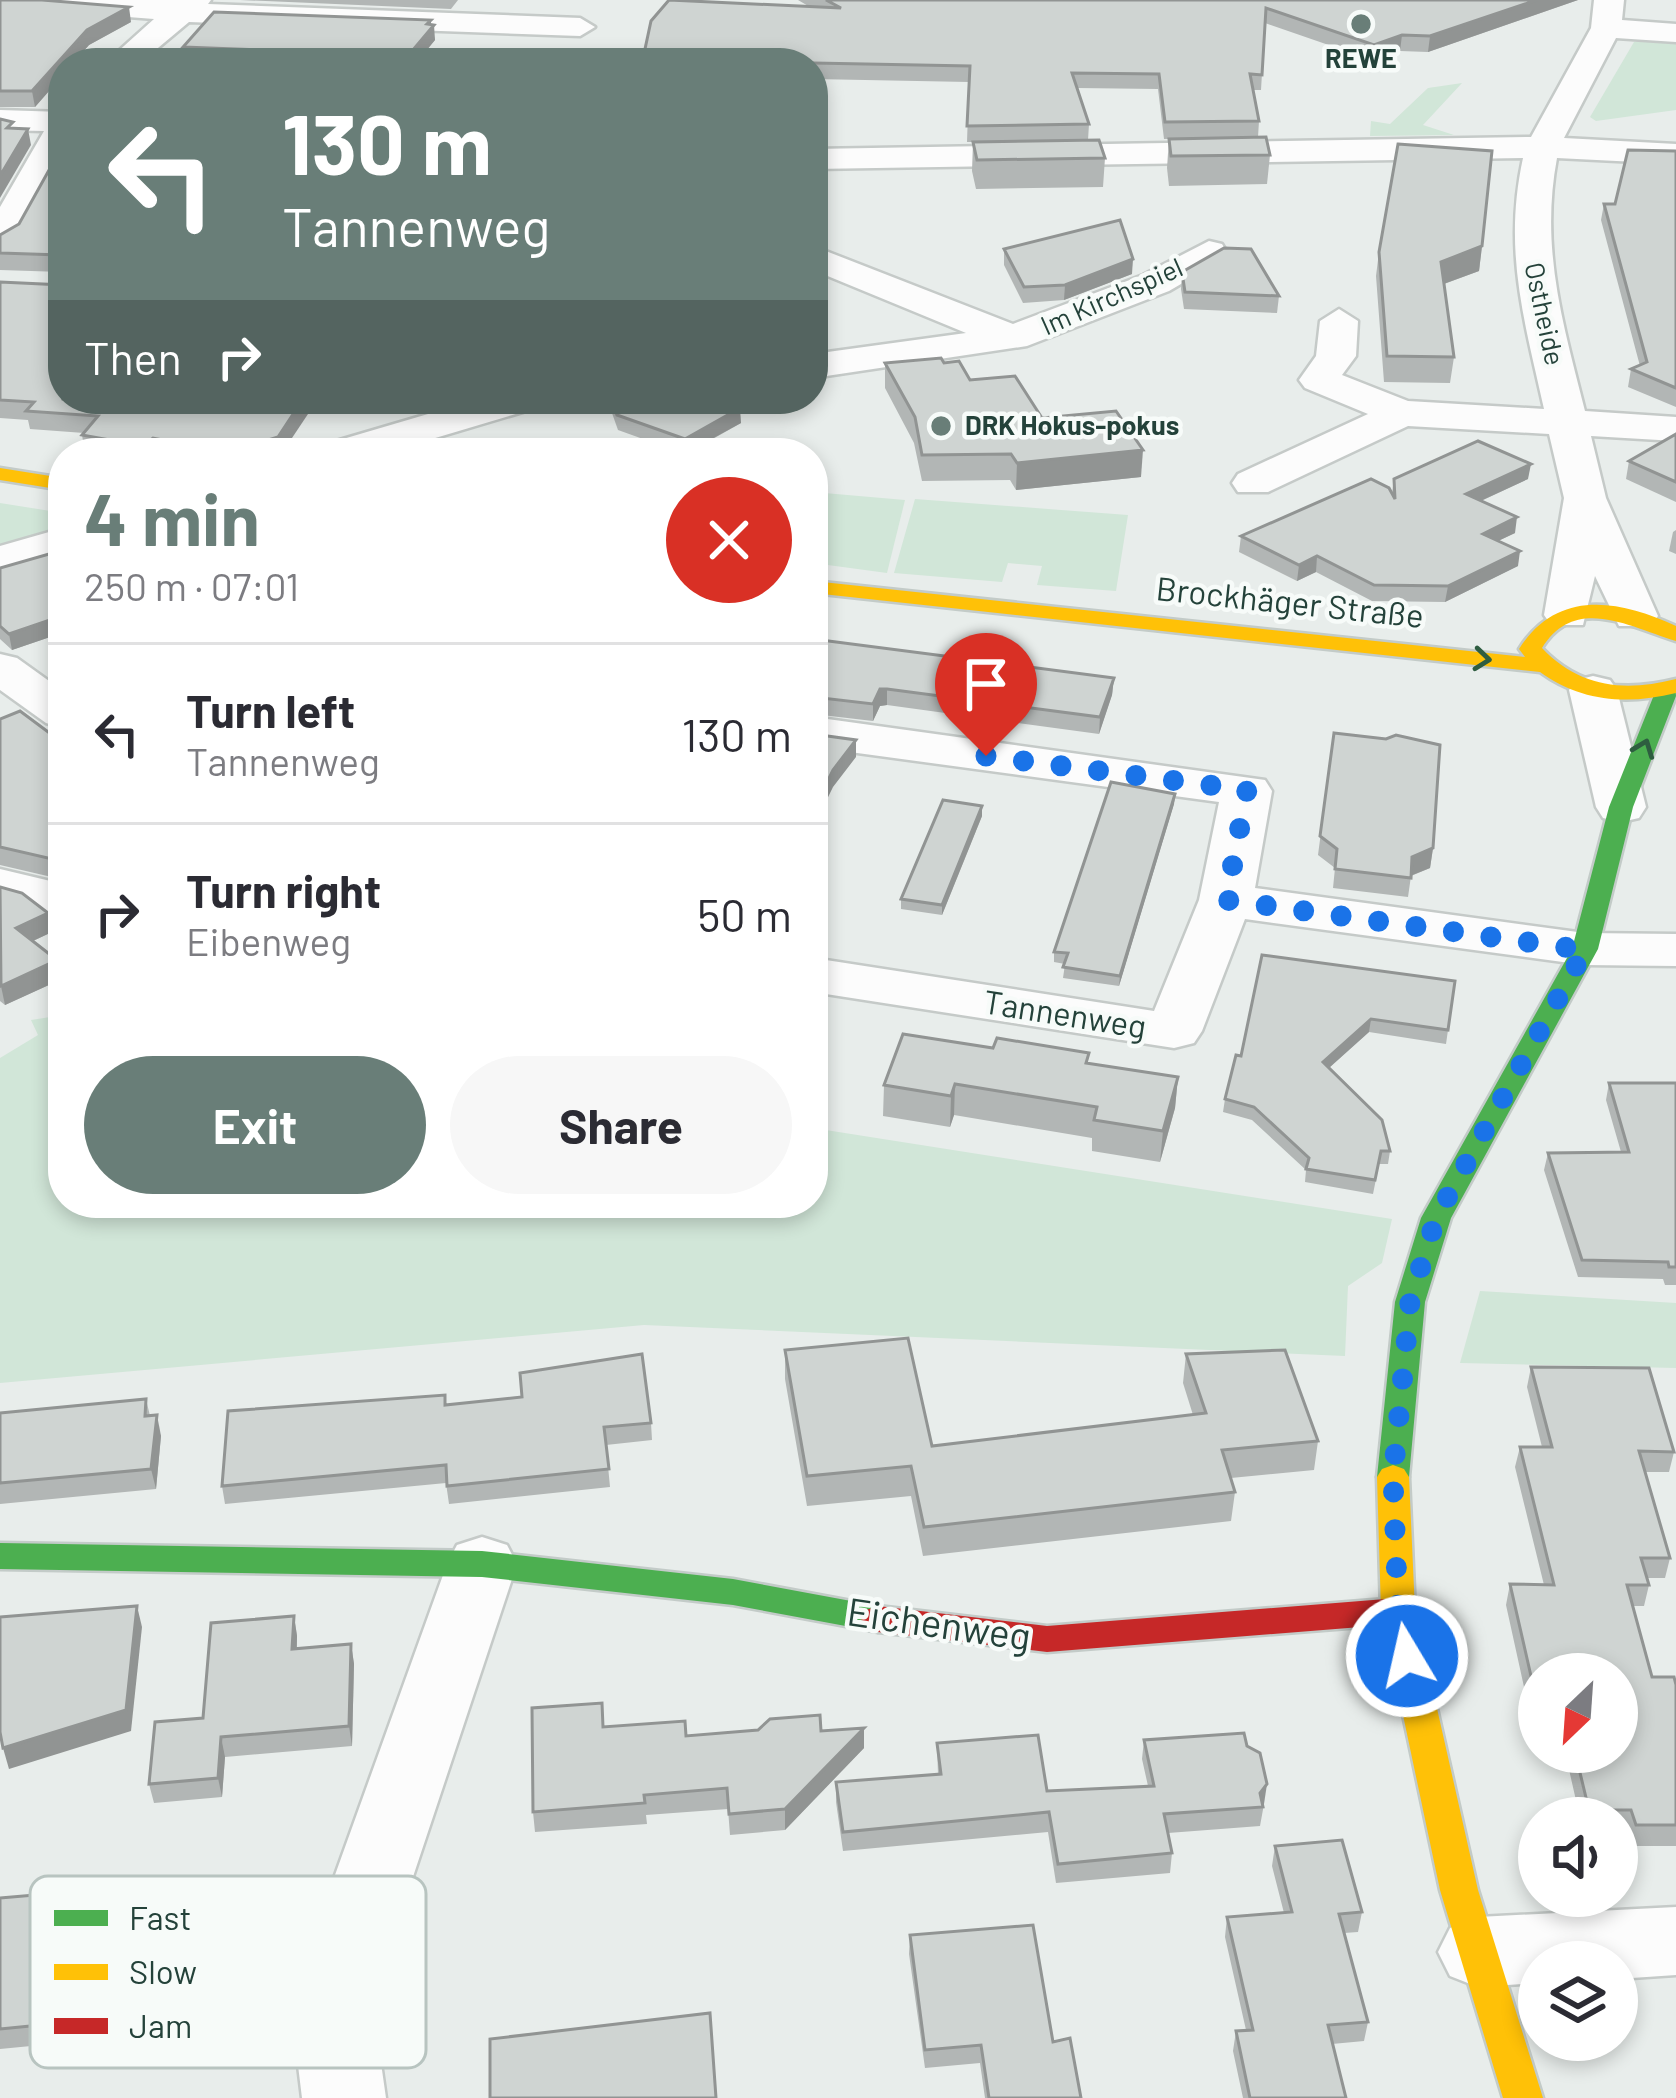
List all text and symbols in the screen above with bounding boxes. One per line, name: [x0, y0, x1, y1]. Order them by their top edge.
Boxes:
marker: REWE: [1348, 11, 1374, 37]
place label: REWE: [1325, 41, 1397, 73]
text: 130 m: [282, 91, 492, 192]
icon: left: [84, 96, 240, 252]
text: Tannenweg: [282, 193, 550, 258]
street label: Im Kirchspiel: [1035, 250, 1187, 341]
street label: Ostheide: [1519, 259, 1572, 368]
icon: right: [206, 324, 272, 390]
text: Then: [84, 330, 182, 384]
place label: DRK Hokus-pokus: [965, 408, 1179, 440]
marker: DRK Hokus-pokus: [928, 413, 954, 439]
text: 4 min: [84, 474, 260, 560]
button: close: [666, 477, 792, 603]
text: 250 m · 07:01: [84, 562, 299, 609]
street label: Brockhäger Straße: [1154, 567, 1426, 635]
pin: [935, 633, 1037, 756]
one-way arrow: [1472, 645, 1491, 671]
icon: arrive: [953, 651, 1019, 717]
text: Turn left: [186, 683, 355, 737]
icon: left: [84, 701, 150, 767]
text: 130 m: [681, 707, 792, 761]
text: Tannenweg: [186, 737, 380, 784]
one-way arrow: [1630, 739, 1654, 760]
text: Turn right: [186, 863, 381, 917]
icon: right: [84, 881, 150, 947]
text: 50 m: [697, 887, 792, 941]
text: Eibenweg: [186, 917, 351, 964]
street label: Tannenweg: [981, 980, 1149, 1046]
button: Exit: [84, 1056, 426, 1194]
button: Share: [450, 1056, 792, 1194]
street label: Eichenweg: [844, 1586, 1034, 1659]
position arrow: [1344, 1593, 1470, 1719]
north arrow: [1518, 1653, 1638, 1773]
map controls: [1518, 1653, 1638, 2061]
button: sound: [1518, 1797, 1638, 1917]
legend: [30, 1876, 426, 2068]
text: Fast: [129, 1897, 191, 1937]
button: layers: [1518, 1941, 1638, 2061]
text: Slow: [129, 1951, 197, 1991]
text: Jam: [129, 2005, 192, 2045]

